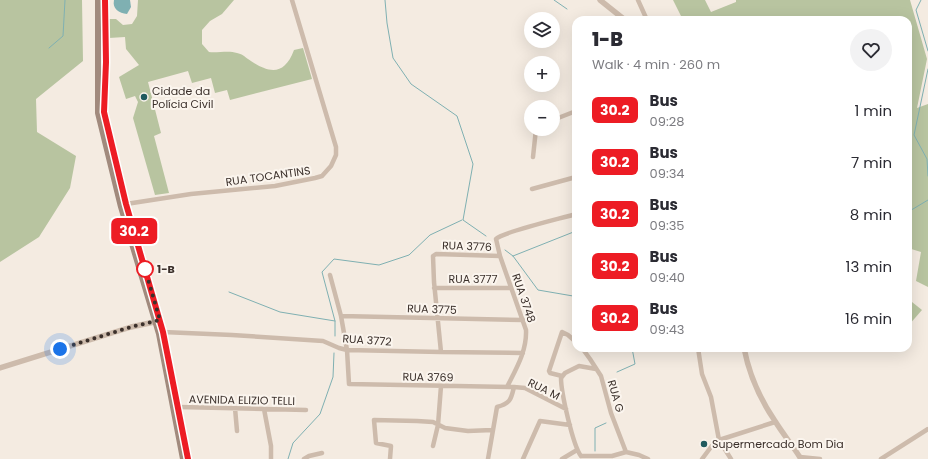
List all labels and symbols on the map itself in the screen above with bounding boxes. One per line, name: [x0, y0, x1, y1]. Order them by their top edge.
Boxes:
place label: Cidade da Polícia Civil: [152, 83, 213, 112]
marker: Cidade da Polícia Civil: [139, 92, 149, 102]
street label: RUA TOCANTINS: [225, 162, 311, 190]
line badge: 30.2: [106, 218, 162, 244]
street label: RUA 3776: [442, 237, 492, 255]
marker: 1-B: [136, 260, 154, 278]
place label: 1-B: [157, 261, 175, 277]
street label: RUA 3777: [449, 271, 497, 287]
street label: RUA 3748: [508, 271, 540, 325]
street label: RUA 3775: [407, 300, 457, 318]
street label: RUA 3772: [342, 330, 392, 350]
your location: [50, 339, 70, 359]
street label: RUA 3769: [402, 369, 454, 385]
street label: RUA M: [525, 374, 563, 404]
street label: RUA G: [604, 378, 628, 414]
street label: AVENIDA ELIZIO TELLI: [189, 391, 295, 409]
place label: Supermercado Bom Dia: [712, 436, 844, 452]
marker: Supermercado Bom Dia: [699, 439, 709, 449]

